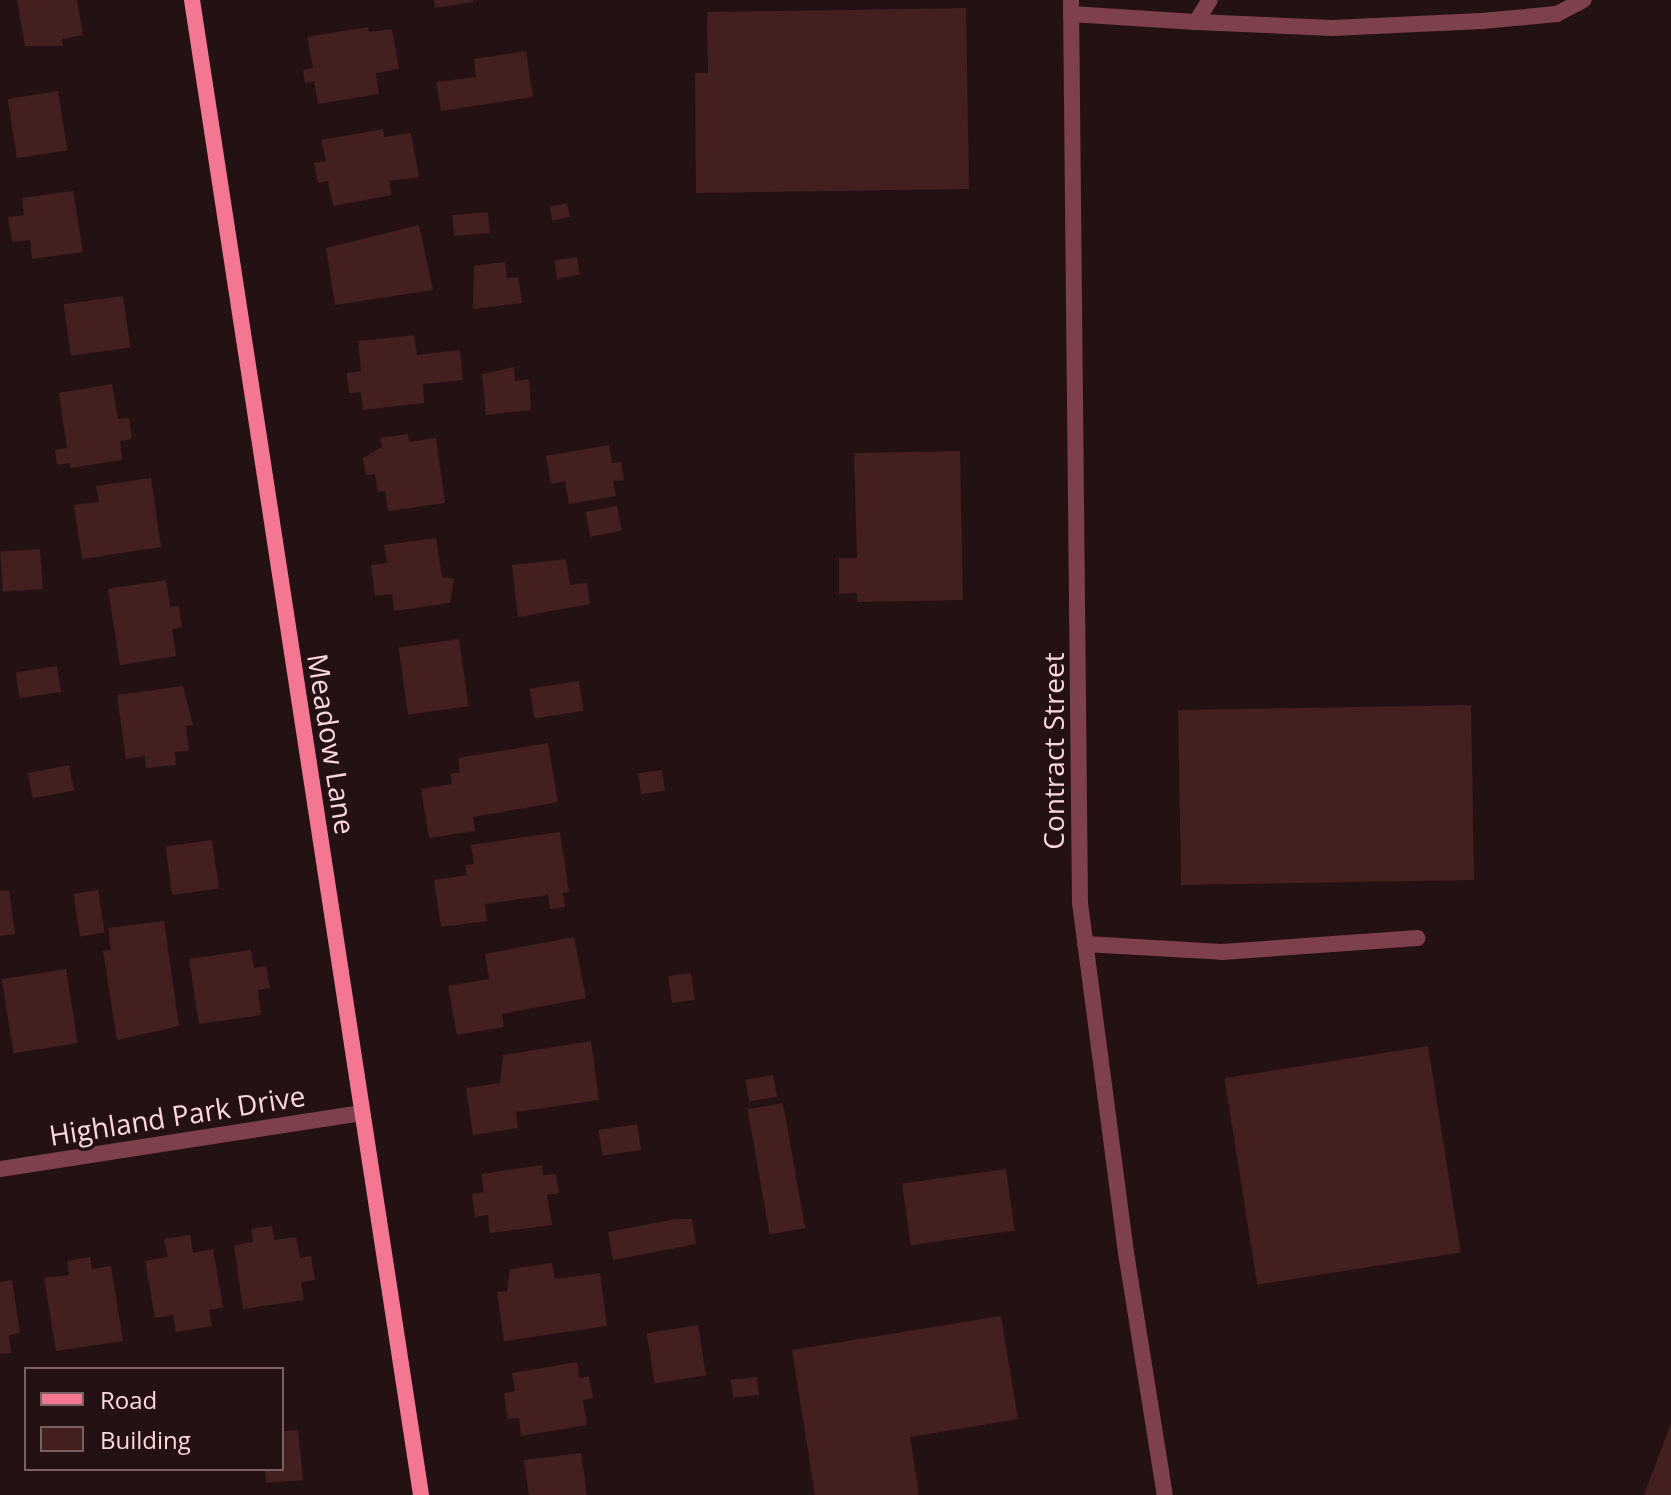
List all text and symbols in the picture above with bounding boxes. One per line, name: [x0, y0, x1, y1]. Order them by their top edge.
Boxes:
street label: Meadow Lane: [301, 651, 363, 837]
street label: Contract Street: [1036, 652, 1070, 850]
street label: Highland Park Drive: [47, 1078, 307, 1152]
legend: [24, 1367, 284, 1471]
text: Road: [100, 1383, 157, 1416]
text: Building: [100, 1423, 191, 1456]

